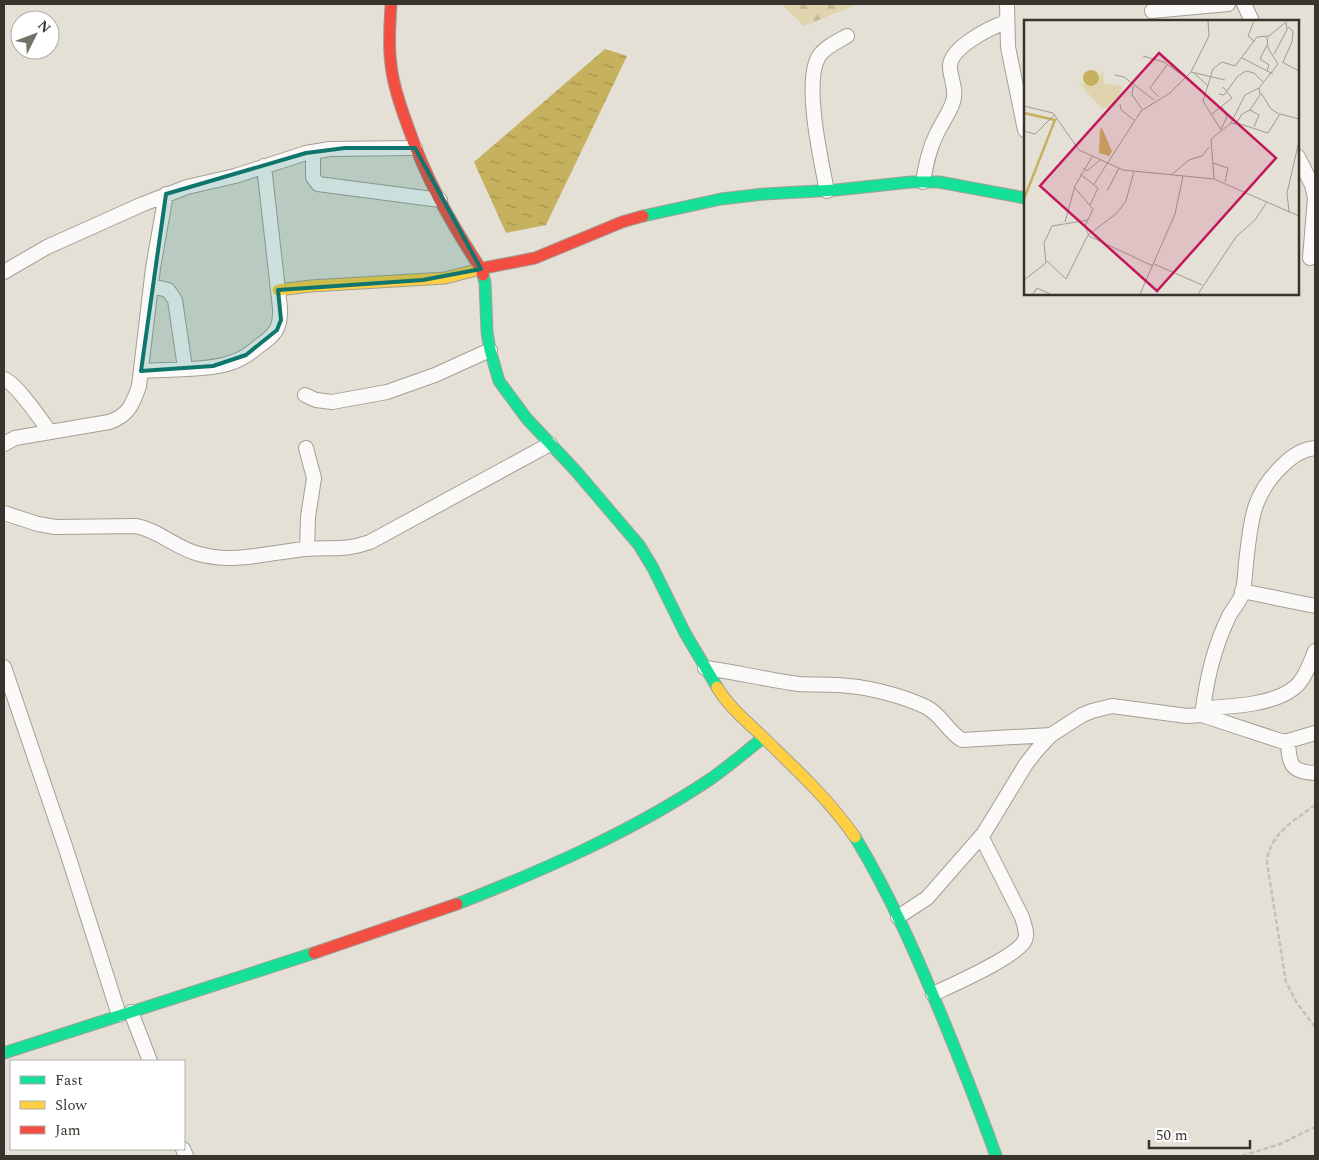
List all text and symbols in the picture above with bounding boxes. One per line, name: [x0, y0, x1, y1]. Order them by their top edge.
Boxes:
north arrow: [10, 10, 60, 60]
text: N: [33, 15, 56, 38]
inset map: [1024, 20, 1299, 295]
legend: [10, 1060, 185, 1150]
text: Fast: [55, 1069, 83, 1092]
text: Slow: [55, 1094, 87, 1117]
scale bar: [1149, 1118, 1250, 1150]
text: Jam: [55, 1119, 81, 1142]
text: 50 m: [1156, 1124, 1188, 1147]

